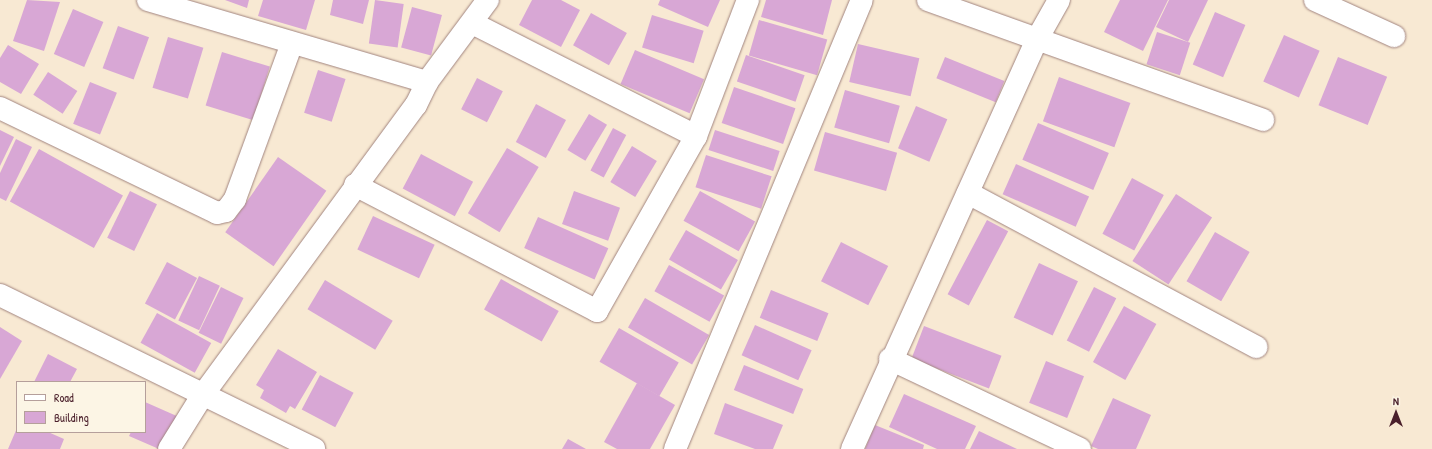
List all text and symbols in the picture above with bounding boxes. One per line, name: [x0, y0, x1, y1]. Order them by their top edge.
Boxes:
legend: [16, 381, 146, 433]
text: Road: [54, 389, 74, 406]
north arrow: [1376, 393, 1416, 433]
text: N: [1393, 394, 1399, 408]
text: Building: [54, 409, 89, 426]

